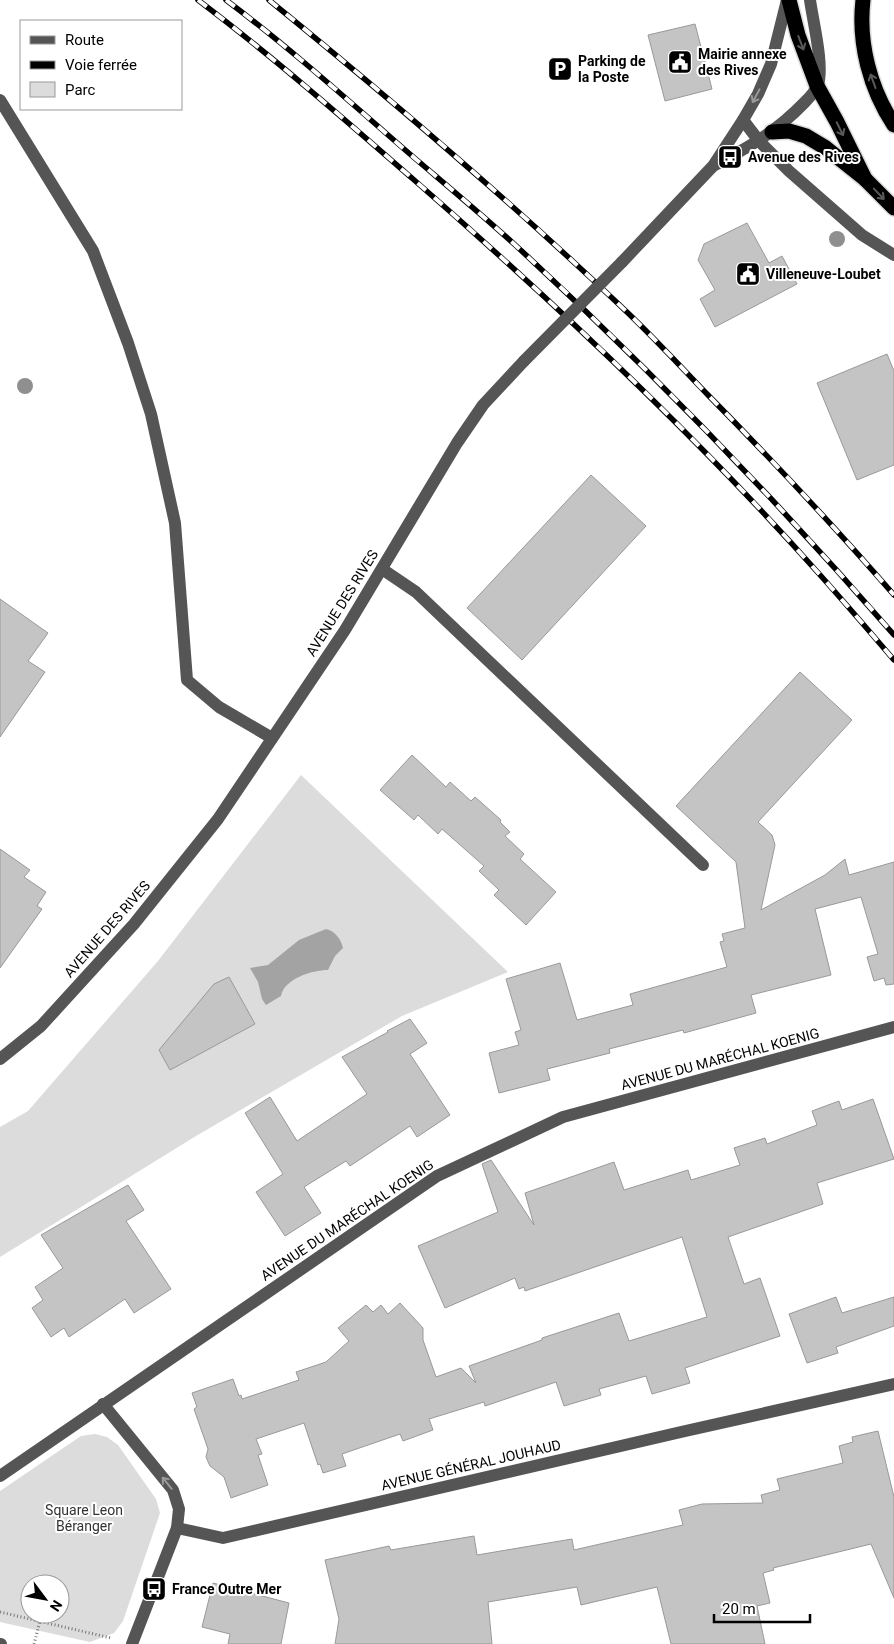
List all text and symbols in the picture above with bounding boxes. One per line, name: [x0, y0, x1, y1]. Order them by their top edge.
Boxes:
legend: [20, 20, 182, 110]
text: Route: [65, 31, 104, 49]
one-way arrow: [797, 35, 806, 51]
place label: Mairie annexe des Rives: [698, 46, 787, 78]
public building icon: Mairie annexe des Rives: [667, 49, 693, 75]
place label: Parking de la Poste: [578, 53, 646, 85]
text: Voie ferrée: [65, 56, 137, 74]
parking icon: Parking de la Poste: [547, 56, 573, 82]
one-way arrow: [868, 74, 877, 90]
text: Parc: [65, 81, 95, 99]
one-way arrow: [751, 88, 760, 103]
one-way arrow: [836, 121, 846, 136]
bus stop icon: Avenue des Rives: [717, 144, 743, 170]
place label: Avenue des Rives: [748, 149, 859, 165]
one-way arrow: [873, 188, 885, 200]
public building icon: Villeneuve-Loubet: [735, 261, 761, 287]
place label: Villeneuve-Loubet: [766, 266, 881, 282]
street label: AVENUE DES RIVES: [303, 547, 381, 659]
street label: AVENUE DES RIVES: [61, 878, 153, 980]
street label: AVENUE DU MARÉCHAL KOENIG: [619, 1024, 821, 1093]
street label: AVENUE DU MARÉCHAL KOENIG: [257, 1155, 436, 1284]
street label: AVENUE GÉNÉRAL JOUHAUD: [379, 1436, 562, 1493]
one-way arrow: [161, 1476, 172, 1489]
park label: Square Leon Béranger: [45, 1502, 123, 1534]
north arrow: [20, 1574, 70, 1624]
bus stop icon: France Outre Mer: [141, 1576, 167, 1602]
place label: France Outre Mer: [172, 1581, 281, 1597]
scale bar: [714, 1592, 810, 1624]
text: N: [47, 1597, 65, 1614]
text: 20 m: [722, 1600, 756, 1618]

